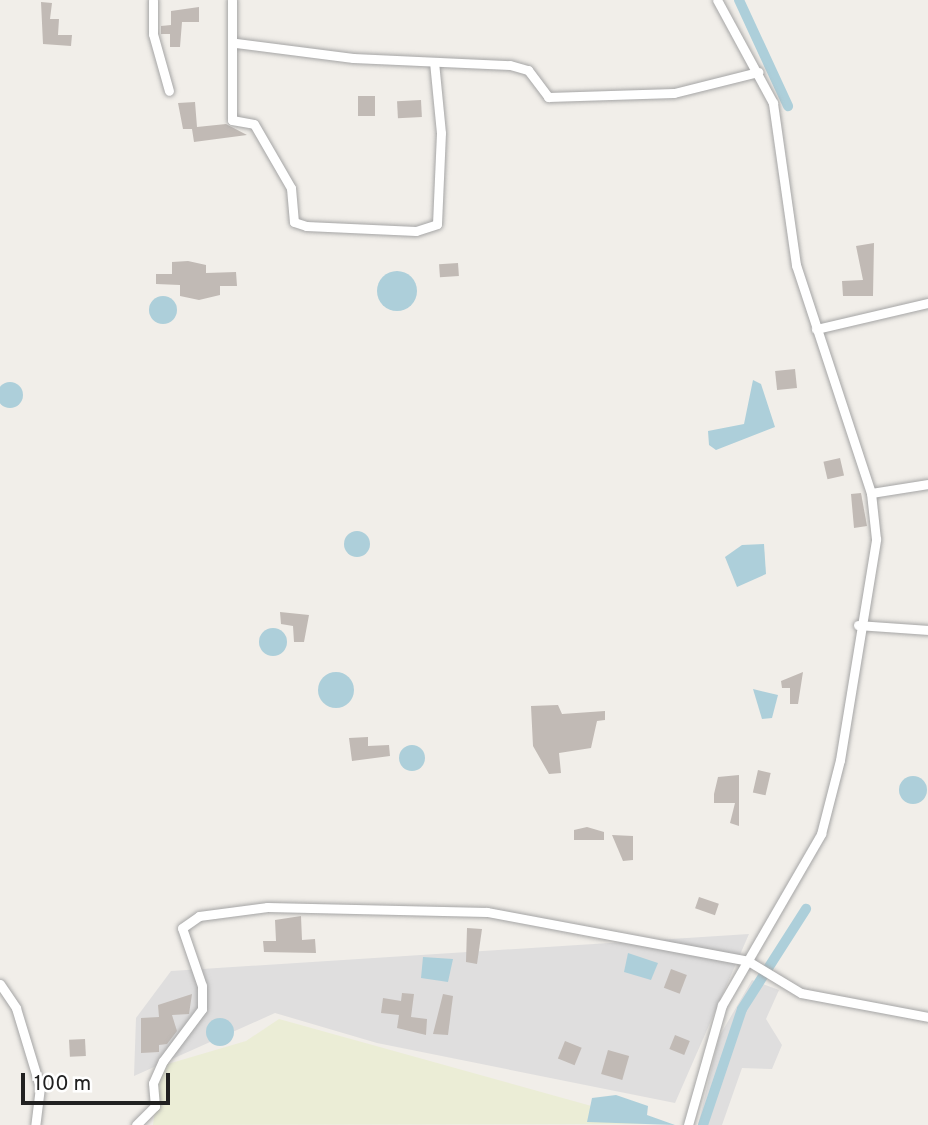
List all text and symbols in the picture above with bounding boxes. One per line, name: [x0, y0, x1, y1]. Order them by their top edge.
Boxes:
scale bar: [24, 1058, 173, 1102]
text: 100 m: [34, 1071, 91, 1098]

